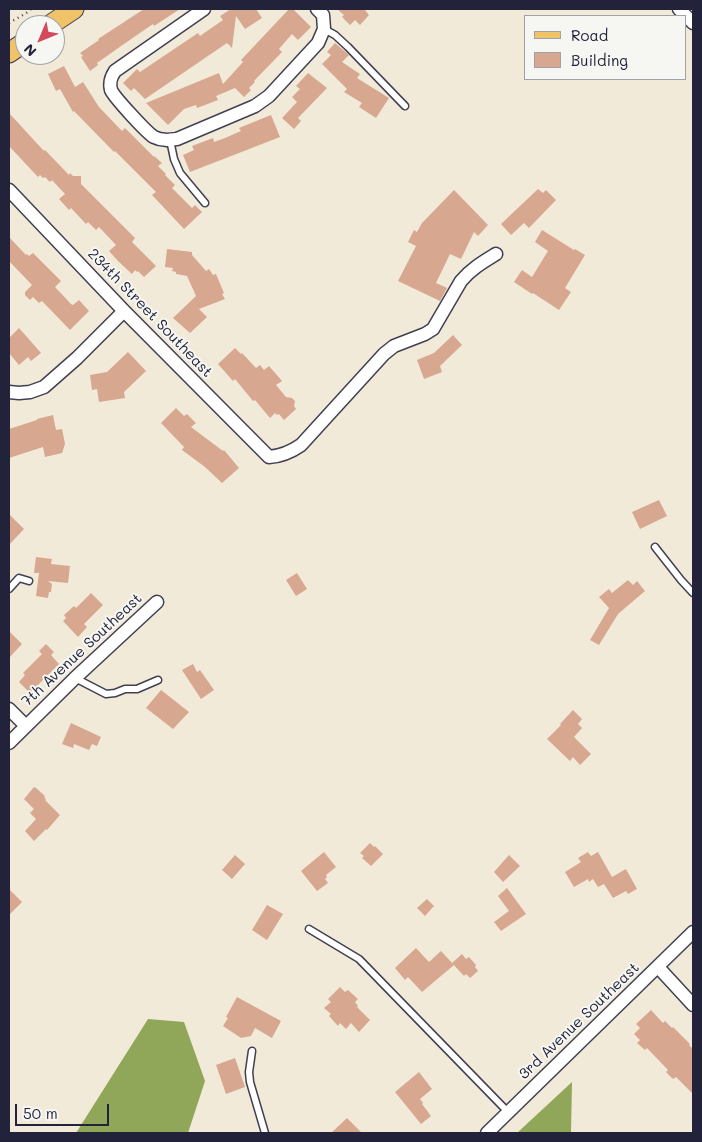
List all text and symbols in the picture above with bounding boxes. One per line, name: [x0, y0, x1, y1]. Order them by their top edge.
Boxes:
north arrow: [15, 15, 65, 65]
legend: [524, 15, 687, 80]
text: Road: [571, 25, 608, 45]
text: N: [19, 40, 40, 61]
text: Building: [571, 50, 628, 70]
street label: 234th Street Southeast: [84, 245, 216, 381]
street label: 7th Avenue Southeast: [18, 590, 146, 710]
street label: 3rd Avenue Southeast: [515, 959, 643, 1083]
scale bar: [18, 1094, 111, 1126]
text: 50 m: [23, 1103, 58, 1123]

